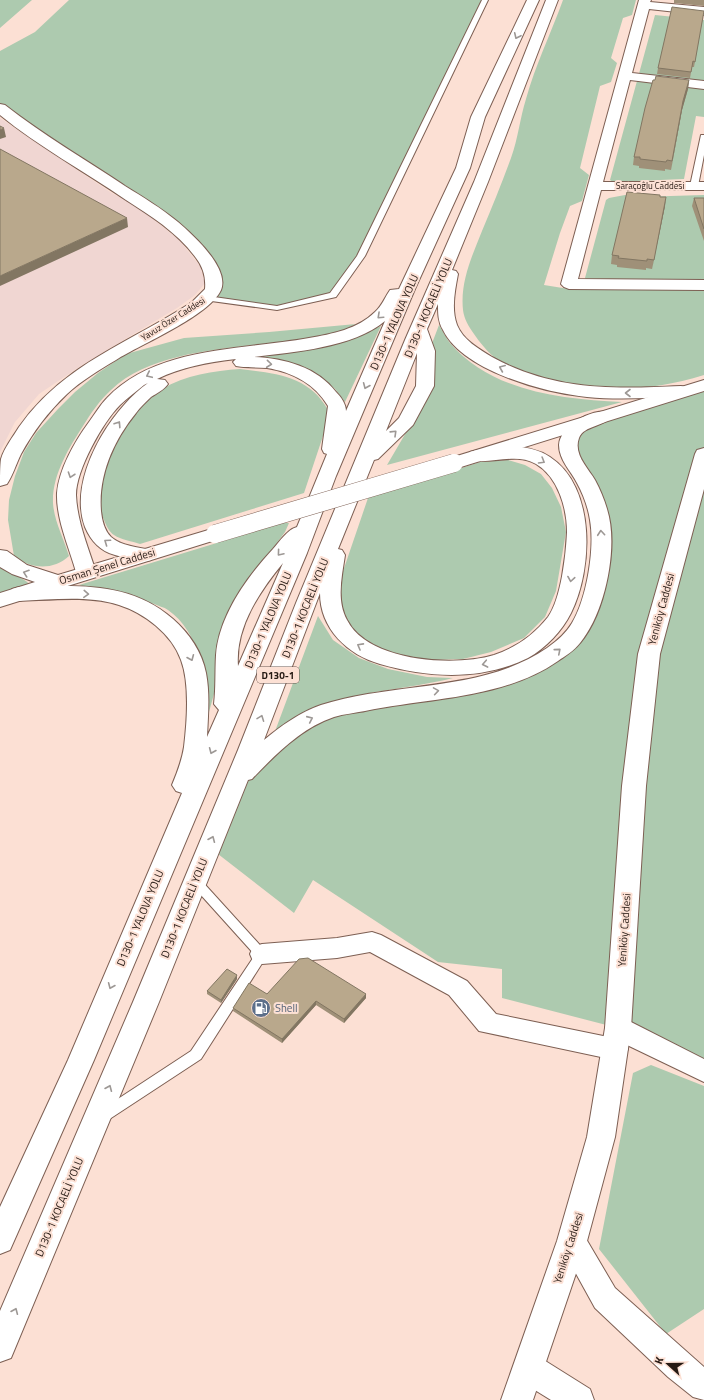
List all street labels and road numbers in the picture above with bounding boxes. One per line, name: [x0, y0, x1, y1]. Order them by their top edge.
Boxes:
street label: Saraçoğlu Caddesi: [616, 179, 684, 192]
street label: D130-1 KOCAELİ YOLU: [400, 256, 456, 360]
street label: D130-1 YALOVA YOLU: [366, 272, 422, 372]
street label: Yavuz Özer Caddesi: [138, 294, 207, 343]
street label: Osman Şenel Caddesi: [57, 544, 157, 588]
street label: D130-1 KOCAELİ YOLU: [278, 556, 332, 660]
street label: D130-1 YALOVA YOLU: [240, 569, 296, 671]
street label: Yeniköy Caddesi: [644, 571, 678, 647]
road number: D130-1: [257, 667, 299, 683]
street label: D130-1 KOCAELİ YOLU: [157, 856, 211, 960]
street label: D130-1 YALOVA YOLU: [112, 867, 168, 969]
street label: Yeniköy Caddesi: [613, 893, 635, 967]
street label: D130-1 KOCAELİ YOLU: [31, 1155, 87, 1259]
street label: Yeniköy Caddesi: [549, 1210, 587, 1286]

